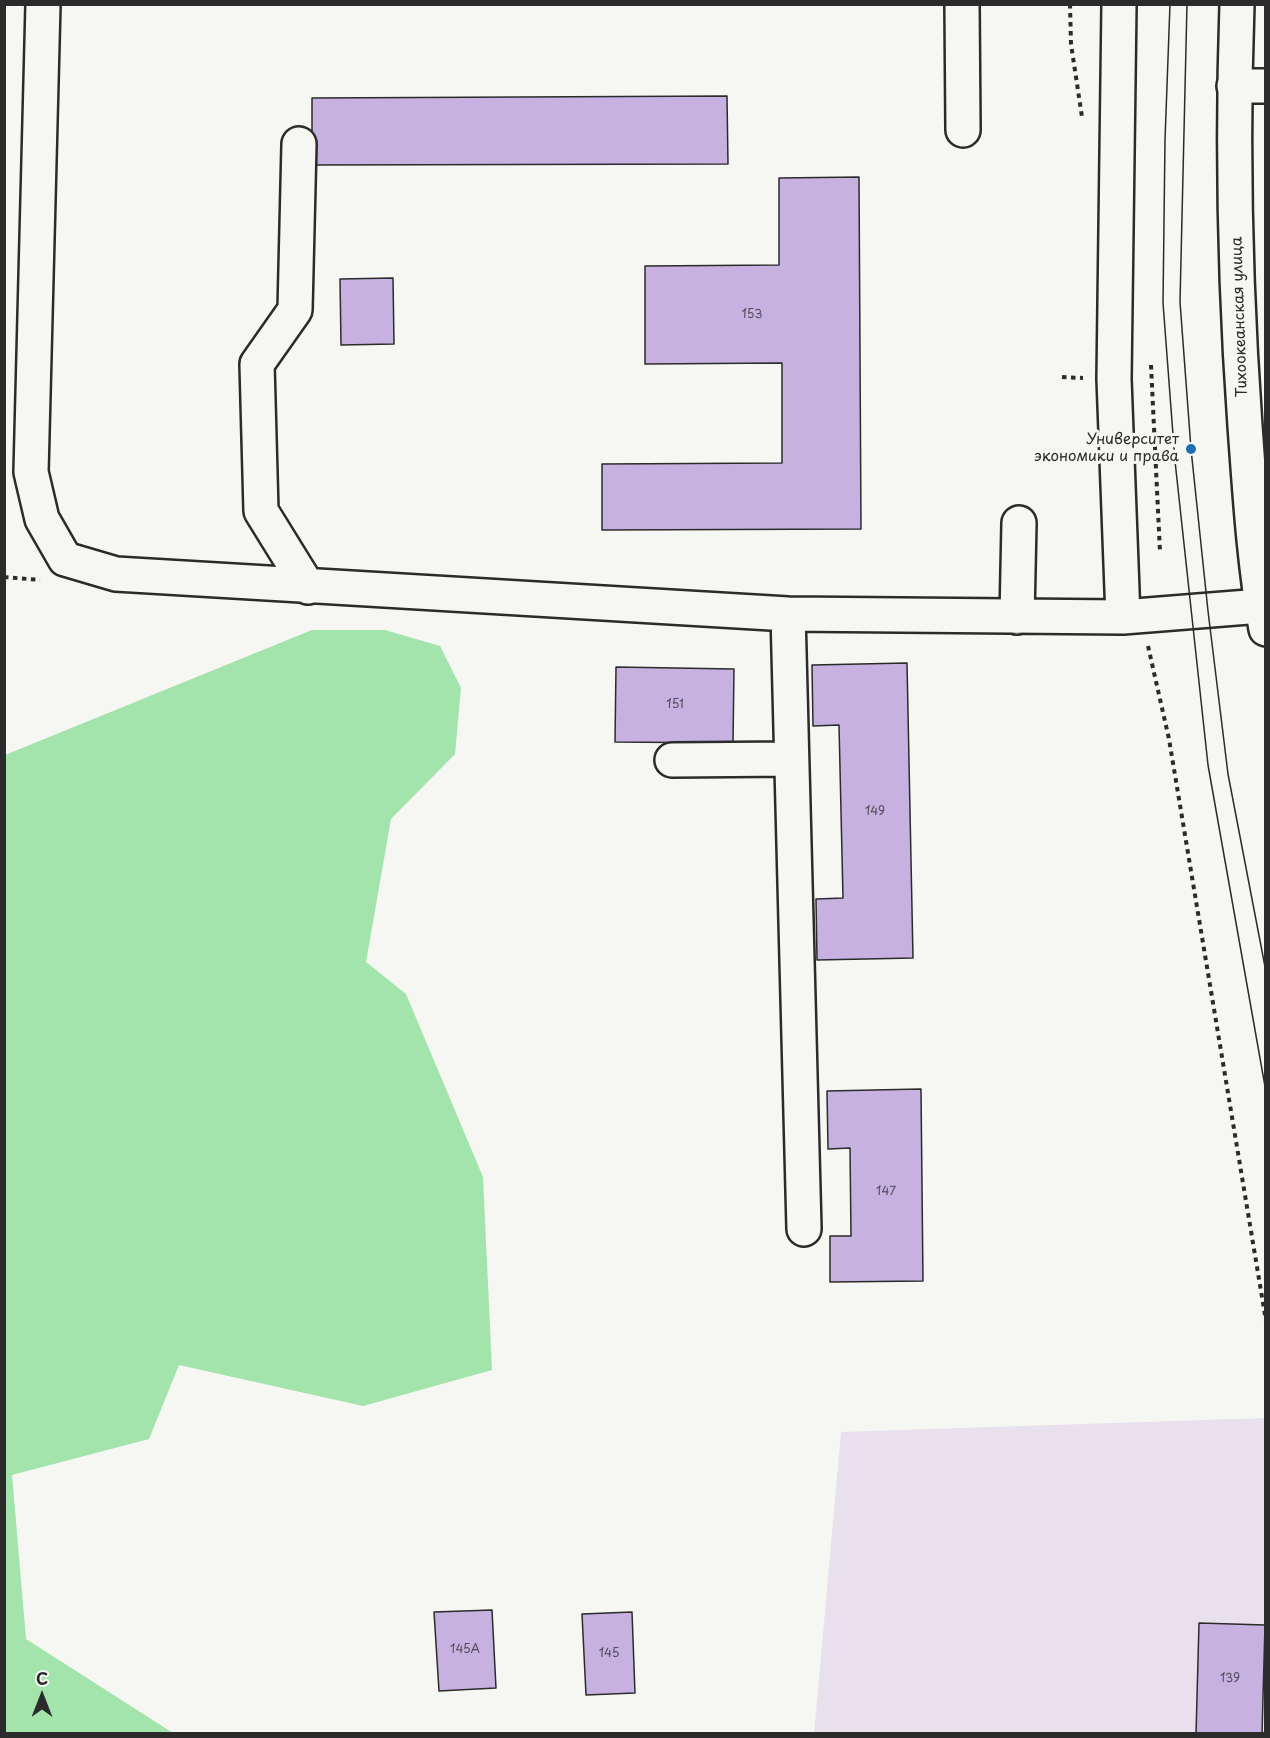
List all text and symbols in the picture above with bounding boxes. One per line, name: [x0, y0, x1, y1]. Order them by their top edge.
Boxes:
street label: Тихоокеанская улица: [1228, 236, 1252, 398]
house number: 153: [741, 308, 763, 322]
place label: Университет экономики и права: [1034, 431, 1179, 466]
marker: Университет экономики и права: [1184, 442, 1198, 456]
house number: 151: [666, 698, 684, 712]
house number: 149: [865, 805, 885, 819]
house number: 147: [876, 1185, 896, 1199]
house number: 145А: [450, 1643, 480, 1657]
house number: 145: [599, 1647, 619, 1661]
north arrow: [12, 1666, 72, 1726]
text: С: [36, 1666, 48, 1690]
house number: 139: [1220, 1672, 1240, 1686]

